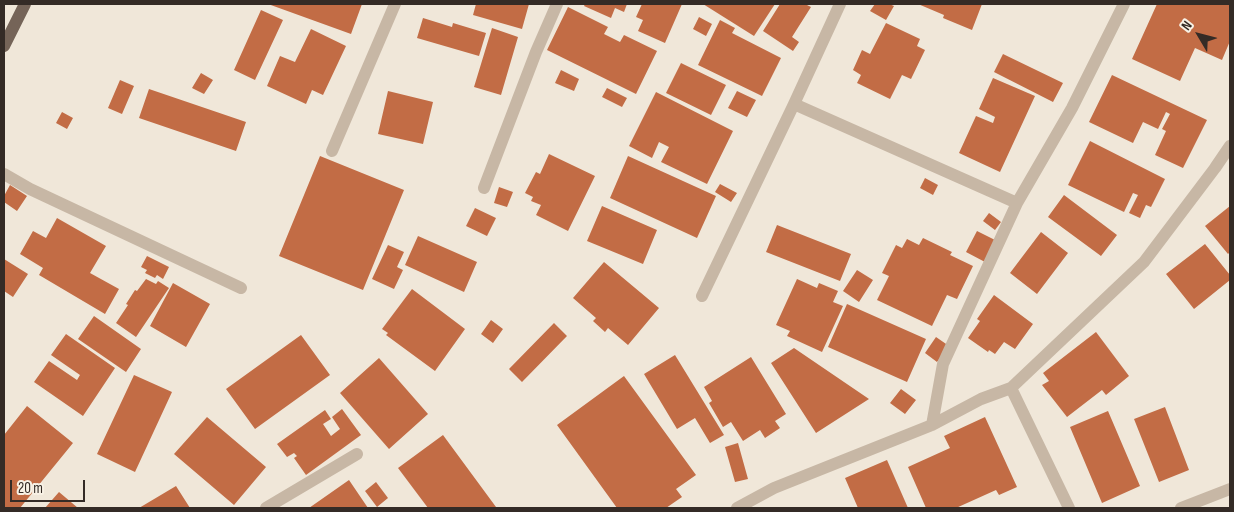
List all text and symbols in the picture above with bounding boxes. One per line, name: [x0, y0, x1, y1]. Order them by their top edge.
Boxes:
north arrow: [1174, 10, 1224, 60]
text: N: [1178, 18, 1196, 34]
scale bar: [12, 470, 88, 502]
text: 20 m: [18, 479, 43, 498]

